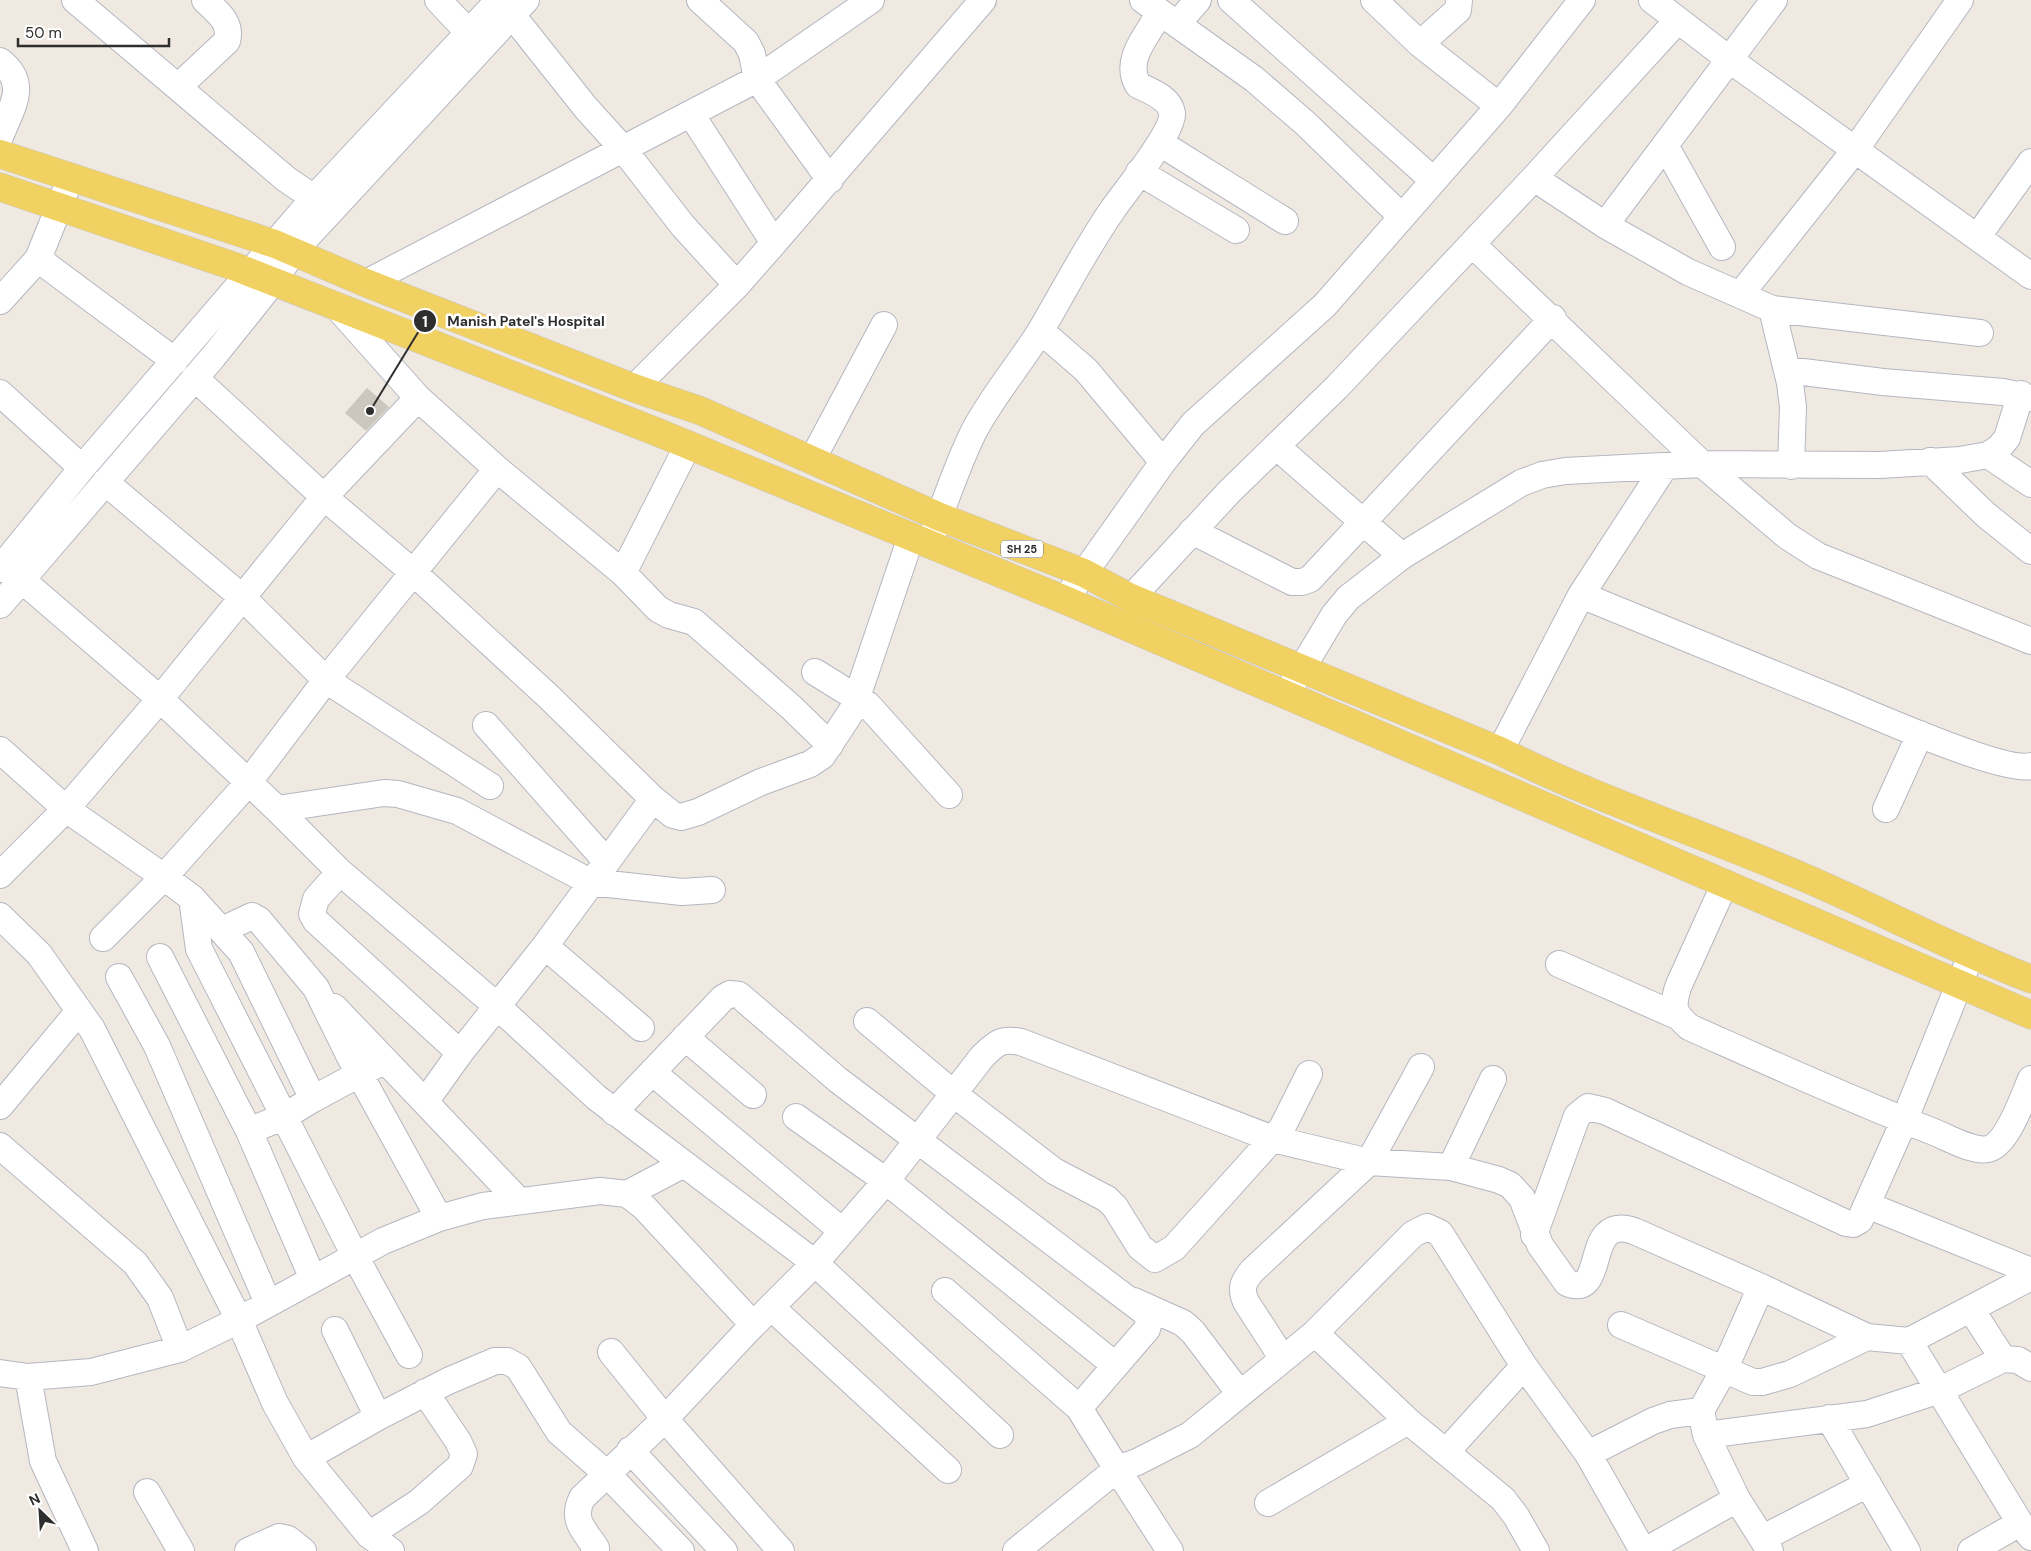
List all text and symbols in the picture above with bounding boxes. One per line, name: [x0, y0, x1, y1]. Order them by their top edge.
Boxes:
scale bar: [18, 15, 169, 47]
text: 50 m: [25, 23, 62, 43]
callout: Manish Patel's Hospital: [413, 307, 615, 336]
text: 1: [422, 312, 428, 332]
text: Manish Patel's Hospital: [447, 312, 605, 330]
road number: SH 25: [1001, 540, 1043, 558]
north arrow: [15, 1486, 65, 1536]
text: N: [26, 1489, 43, 1510]

